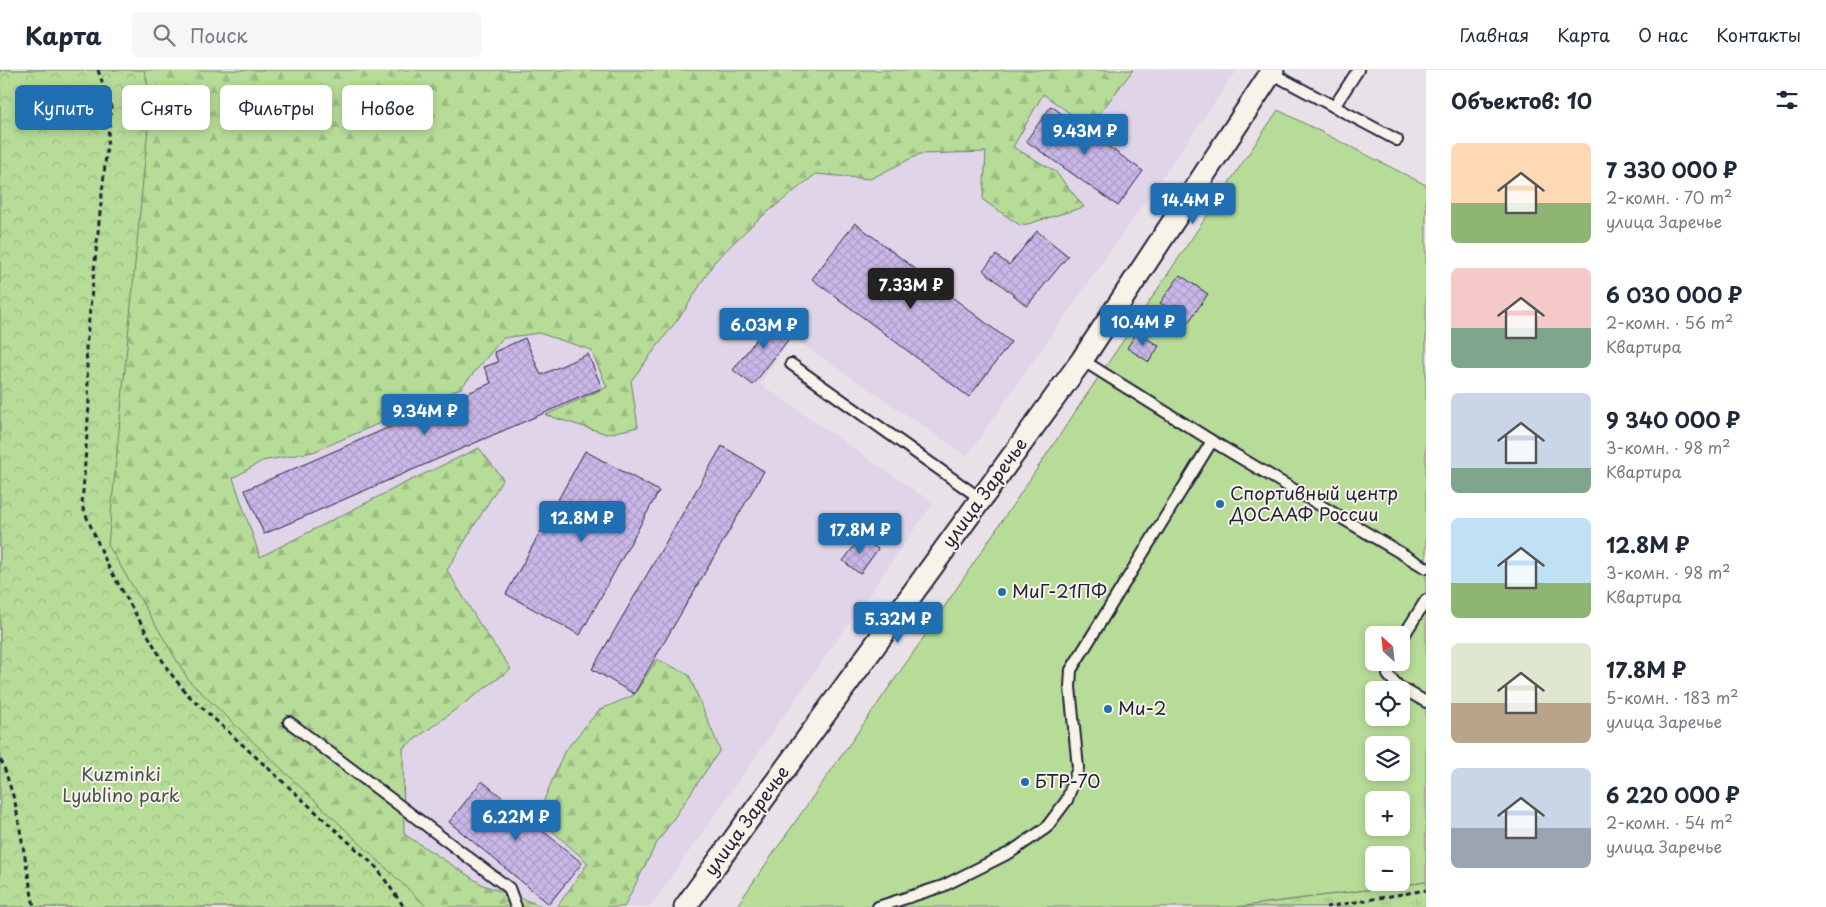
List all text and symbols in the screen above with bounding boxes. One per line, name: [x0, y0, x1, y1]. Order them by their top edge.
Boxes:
search box: [132, 12, 482, 57]
text: Карта: [25, 17, 102, 53]
icon: search: [150, 21, 178, 49]
text: Поиск: [190, 21, 248, 49]
text: Главная: [1460, 21, 1529, 48]
text: Карта: [1557, 21, 1610, 48]
text: О нас: [1638, 21, 1688, 48]
text: Контакты: [1716, 21, 1801, 48]
text: Объектов: 10: [1451, 84, 1592, 116]
chip: Купить: [15, 85, 112, 130]
chip: Снять: [122, 85, 210, 130]
chip: Фильтры: [220, 85, 332, 130]
chip: Новое: [342, 85, 433, 130]
icon: filters: [1773, 86, 1801, 114]
pin: 9.43M ₽: [1039, 114, 1131, 156]
text: 9.43M ₽: [1053, 118, 1117, 142]
text: 7 330 000 ₽: [1606, 153, 1737, 185]
icon: home: [1491, 163, 1551, 223]
pin: 14.4M ₽: [1147, 182, 1239, 225]
text: 2-комн. · 70 m²: [1606, 185, 1732, 209]
text: 14.4M ₽: [1161, 187, 1225, 211]
text: улица Заречье: [1606, 209, 1722, 233]
pin: 7.33M ₽: [865, 268, 957, 310]
text: 7.33M ₽: [879, 272, 943, 296]
text: 6 030 000 ₽: [1606, 278, 1742, 310]
icon: home: [1491, 288, 1551, 348]
pin: 10.4M ₽: [1097, 304, 1189, 347]
pin: 6.03M ₽: [718, 308, 810, 350]
text: 10.4M ₽: [1111, 309, 1175, 333]
text: 2-комн. · 56 m²: [1606, 310, 1733, 334]
text: 6.03M ₽: [731, 312, 797, 336]
text: Квартира: [1606, 334, 1681, 358]
pin: 9.34M ₽: [379, 394, 471, 436]
text: 9.34M ₽: [392, 398, 458, 422]
text: 9 340 000 ₽: [1606, 403, 1740, 435]
icon: home: [1491, 413, 1551, 473]
street label: улица Заречье: [935, 431, 1033, 553]
text: 3-комн. · 98 m²: [1606, 435, 1731, 459]
text: Квартира: [1606, 459, 1681, 483]
place label: Спортивный центр ДОСААФ России: [1229, 479, 1398, 527]
marker: Спортивный центр ДОСААФ России: [1214, 498, 1226, 510]
pin: 12.8M ₽: [536, 500, 628, 543]
text: 12.8M ₽: [550, 505, 614, 529]
pin: 17.8M ₽: [814, 512, 906, 555]
text: 17.8M ₽: [829, 517, 891, 541]
text: 12.8M ₽: [1606, 528, 1689, 560]
icon: home: [1491, 538, 1551, 598]
text: 3-комн. · 98 m²: [1606, 560, 1731, 584]
place label: МиГ-21ПФ: [1012, 577, 1107, 604]
text: Квартира: [1606, 584, 1681, 608]
marker: МиГ-21ПФ: [996, 586, 1008, 598]
pin: 5.32M ₽: [852, 602, 944, 644]
text: 5.32M ₽: [865, 606, 931, 630]
north arrow: [1365, 626, 1410, 671]
map controls: [1365, 626, 1410, 891]
text: 17.8M ₽: [1606, 653, 1686, 685]
icon: home: [1491, 663, 1551, 723]
button: locate: [1365, 681, 1410, 726]
text: 5-комн. · 183 m²: [1606, 685, 1738, 709]
place label: Ми-2: [1118, 694, 1166, 721]
marker: Ми-2: [1102, 703, 1114, 715]
text: улица Заречье: [1606, 709, 1722, 733]
button: layers: [1365, 736, 1410, 781]
street label: улица Заречье: [697, 759, 795, 881]
park label: Kuzminki Lyublino park: [62, 760, 180, 808]
place label: БТР-70: [1035, 767, 1100, 794]
marker: БТР-70: [1019, 776, 1031, 788]
text: 6 220 000 ₽: [1606, 778, 1740, 810]
icon: home: [1491, 788, 1551, 848]
button: +: [1365, 791, 1410, 836]
pin: 6.22M ₽: [470, 800, 562, 842]
text: 6.22M ₽: [482, 804, 550, 828]
text: 2-комн. · 54 m²: [1606, 810, 1733, 834]
text: улица Заречье: [1606, 834, 1722, 858]
button: −: [1365, 846, 1410, 891]

